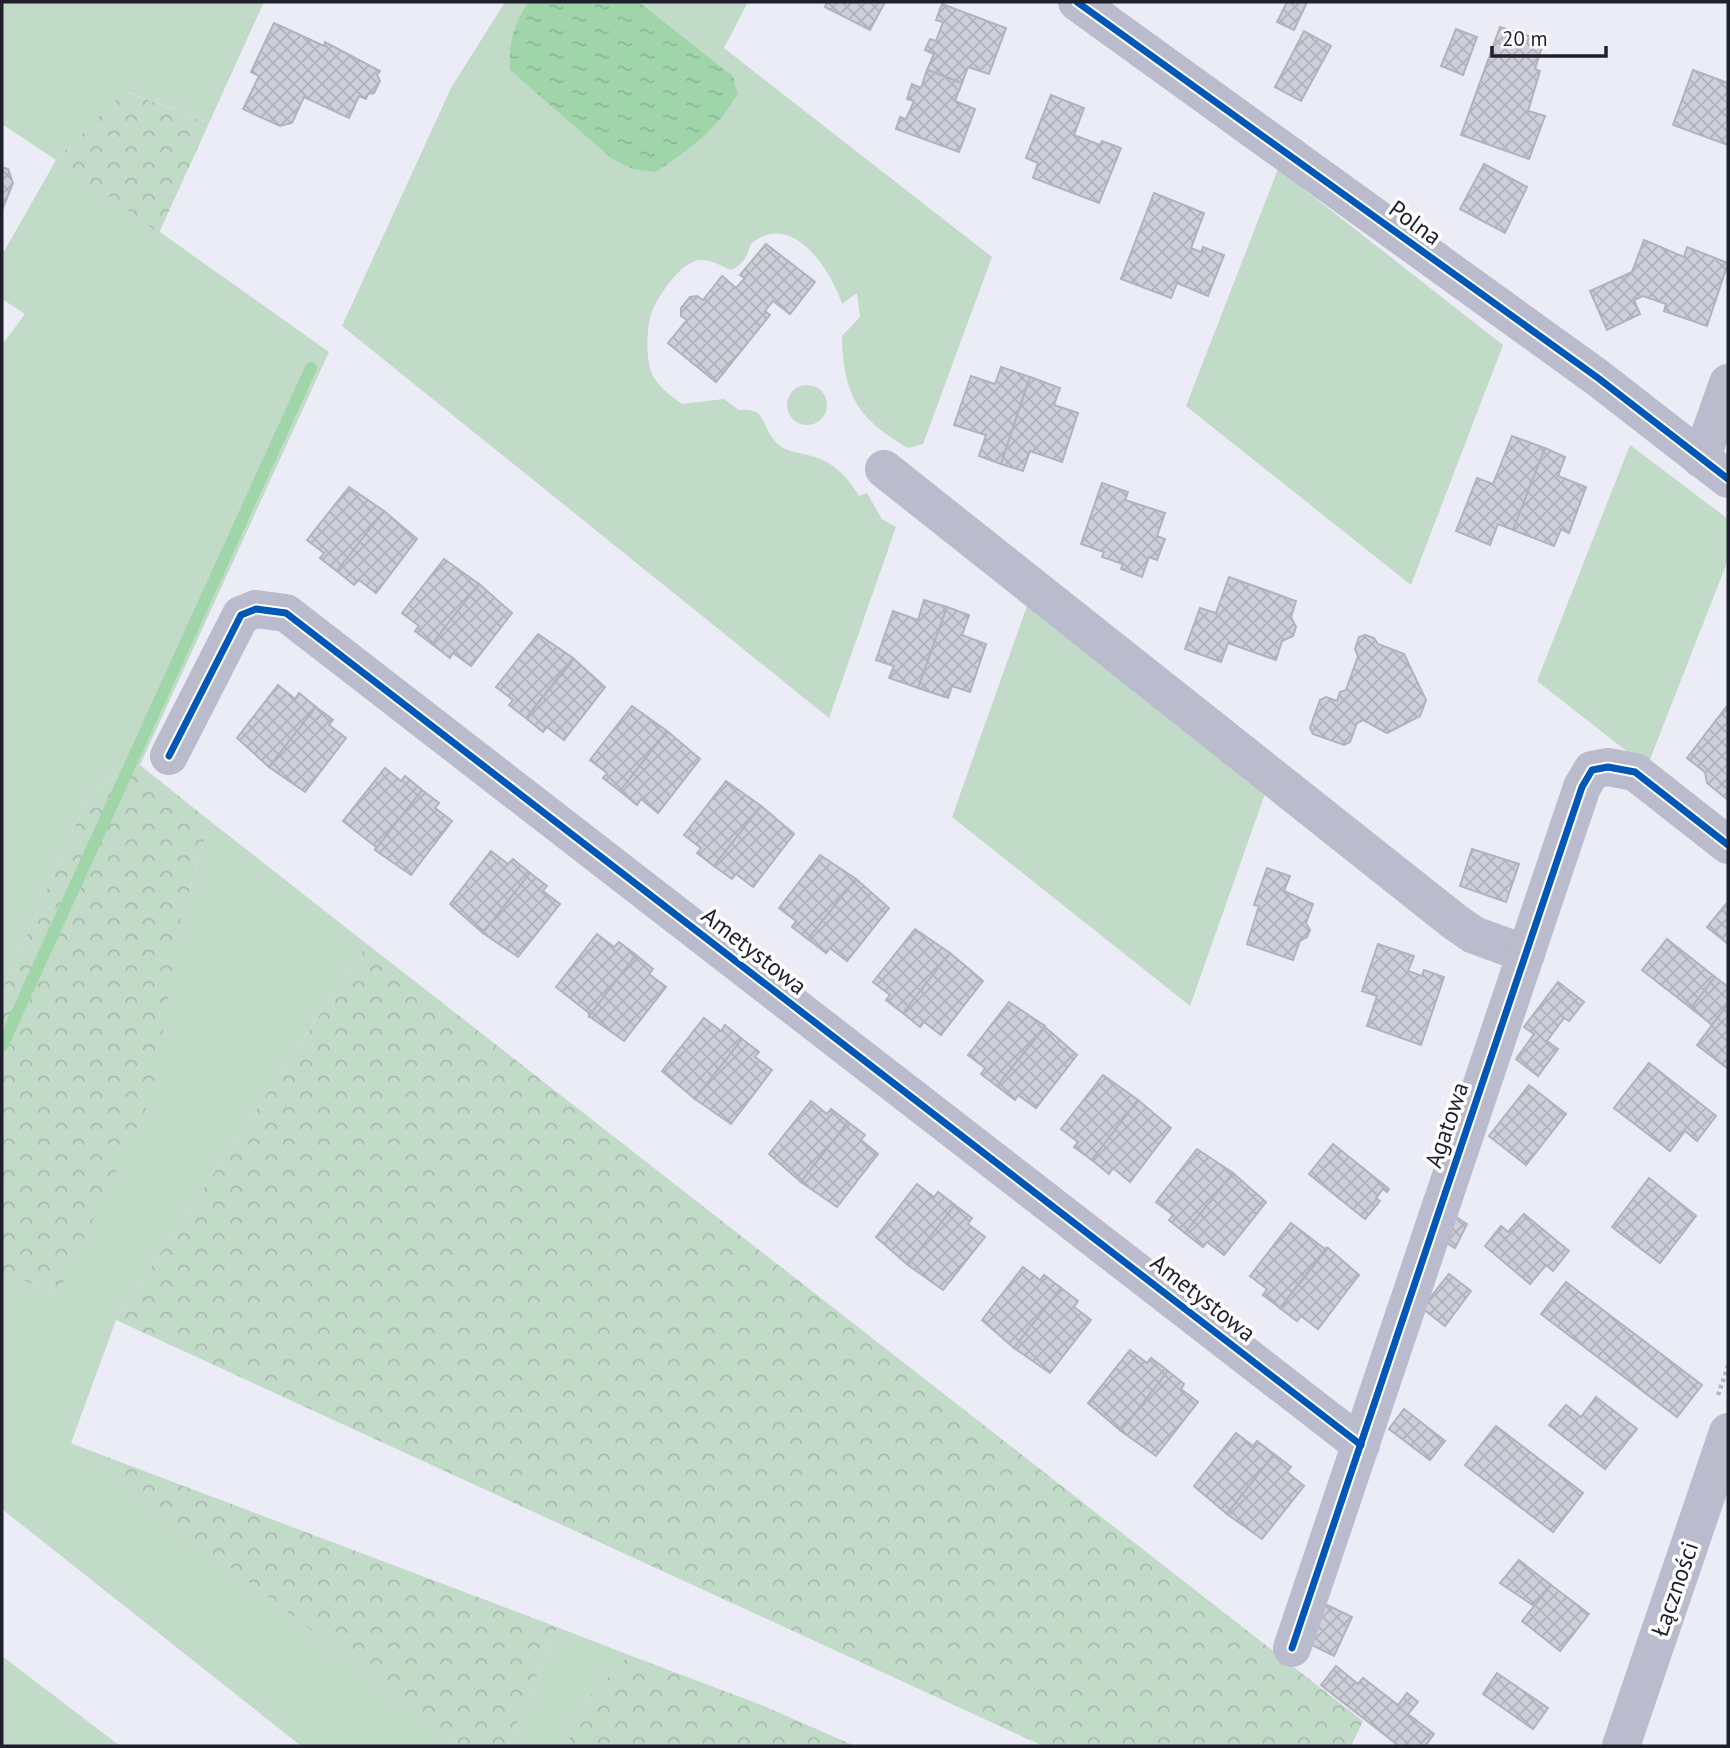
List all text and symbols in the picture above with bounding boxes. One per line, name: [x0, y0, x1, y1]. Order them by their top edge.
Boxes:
scale bar: [1492, 14, 1606, 58]
text: 20 m: [1502, 25, 1548, 52]
street label: Polna: [1383, 193, 1448, 252]
street label: Ametystowa: [695, 900, 813, 1001]
street label: Agatowa: [1417, 1078, 1476, 1172]
street label: Ametystowa: [1144, 1247, 1262, 1348]
street label: Łączności: [1644, 1537, 1705, 1640]

